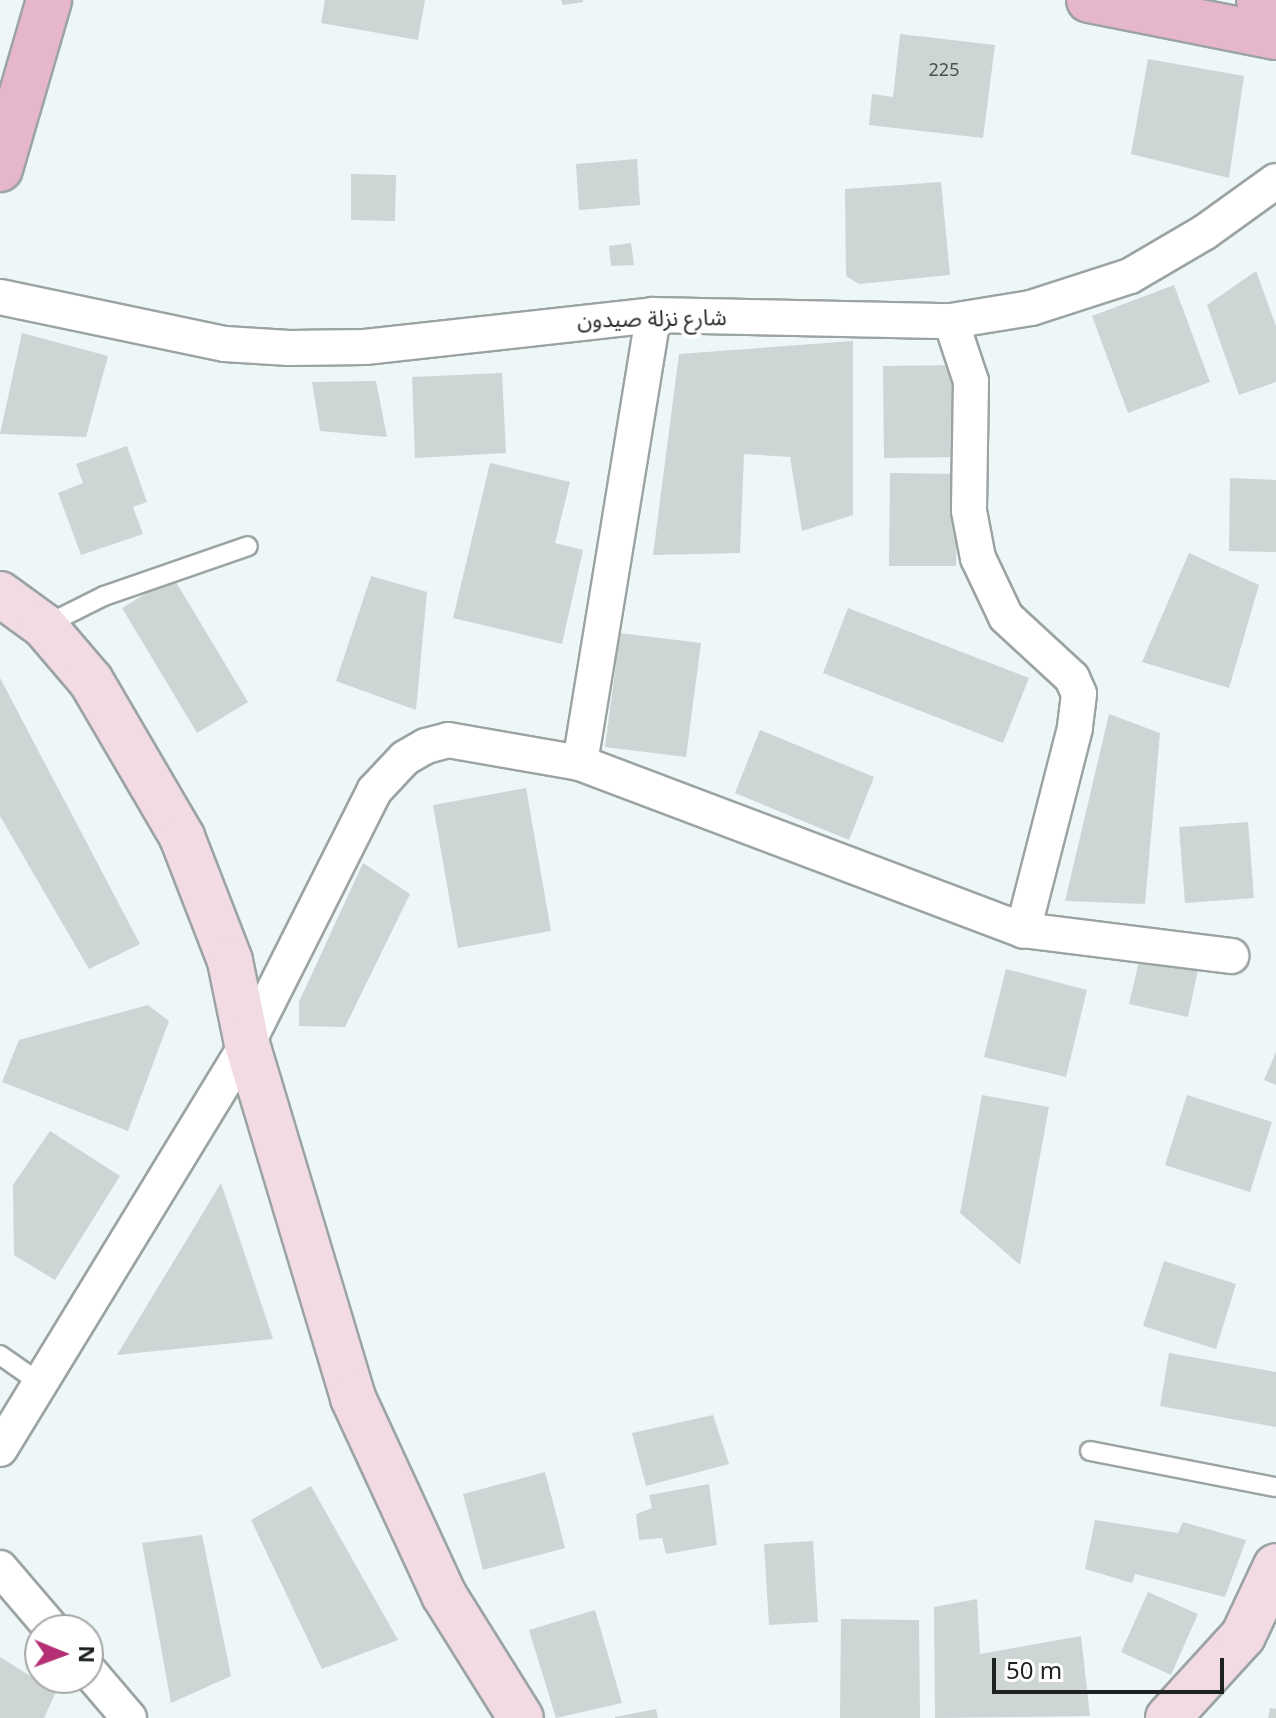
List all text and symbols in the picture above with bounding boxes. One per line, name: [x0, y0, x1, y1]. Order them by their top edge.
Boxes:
house number: 225: [929, 59, 959, 81]
street label: شارع نزلة صيدون: [577, 305, 727, 335]
north arrow: [24, 1614, 104, 1694]
scale bar: [996, 1642, 1228, 1692]
text: N: [63, 1645, 109, 1664]
text: 50 m: [1006, 1646, 1062, 1697]

